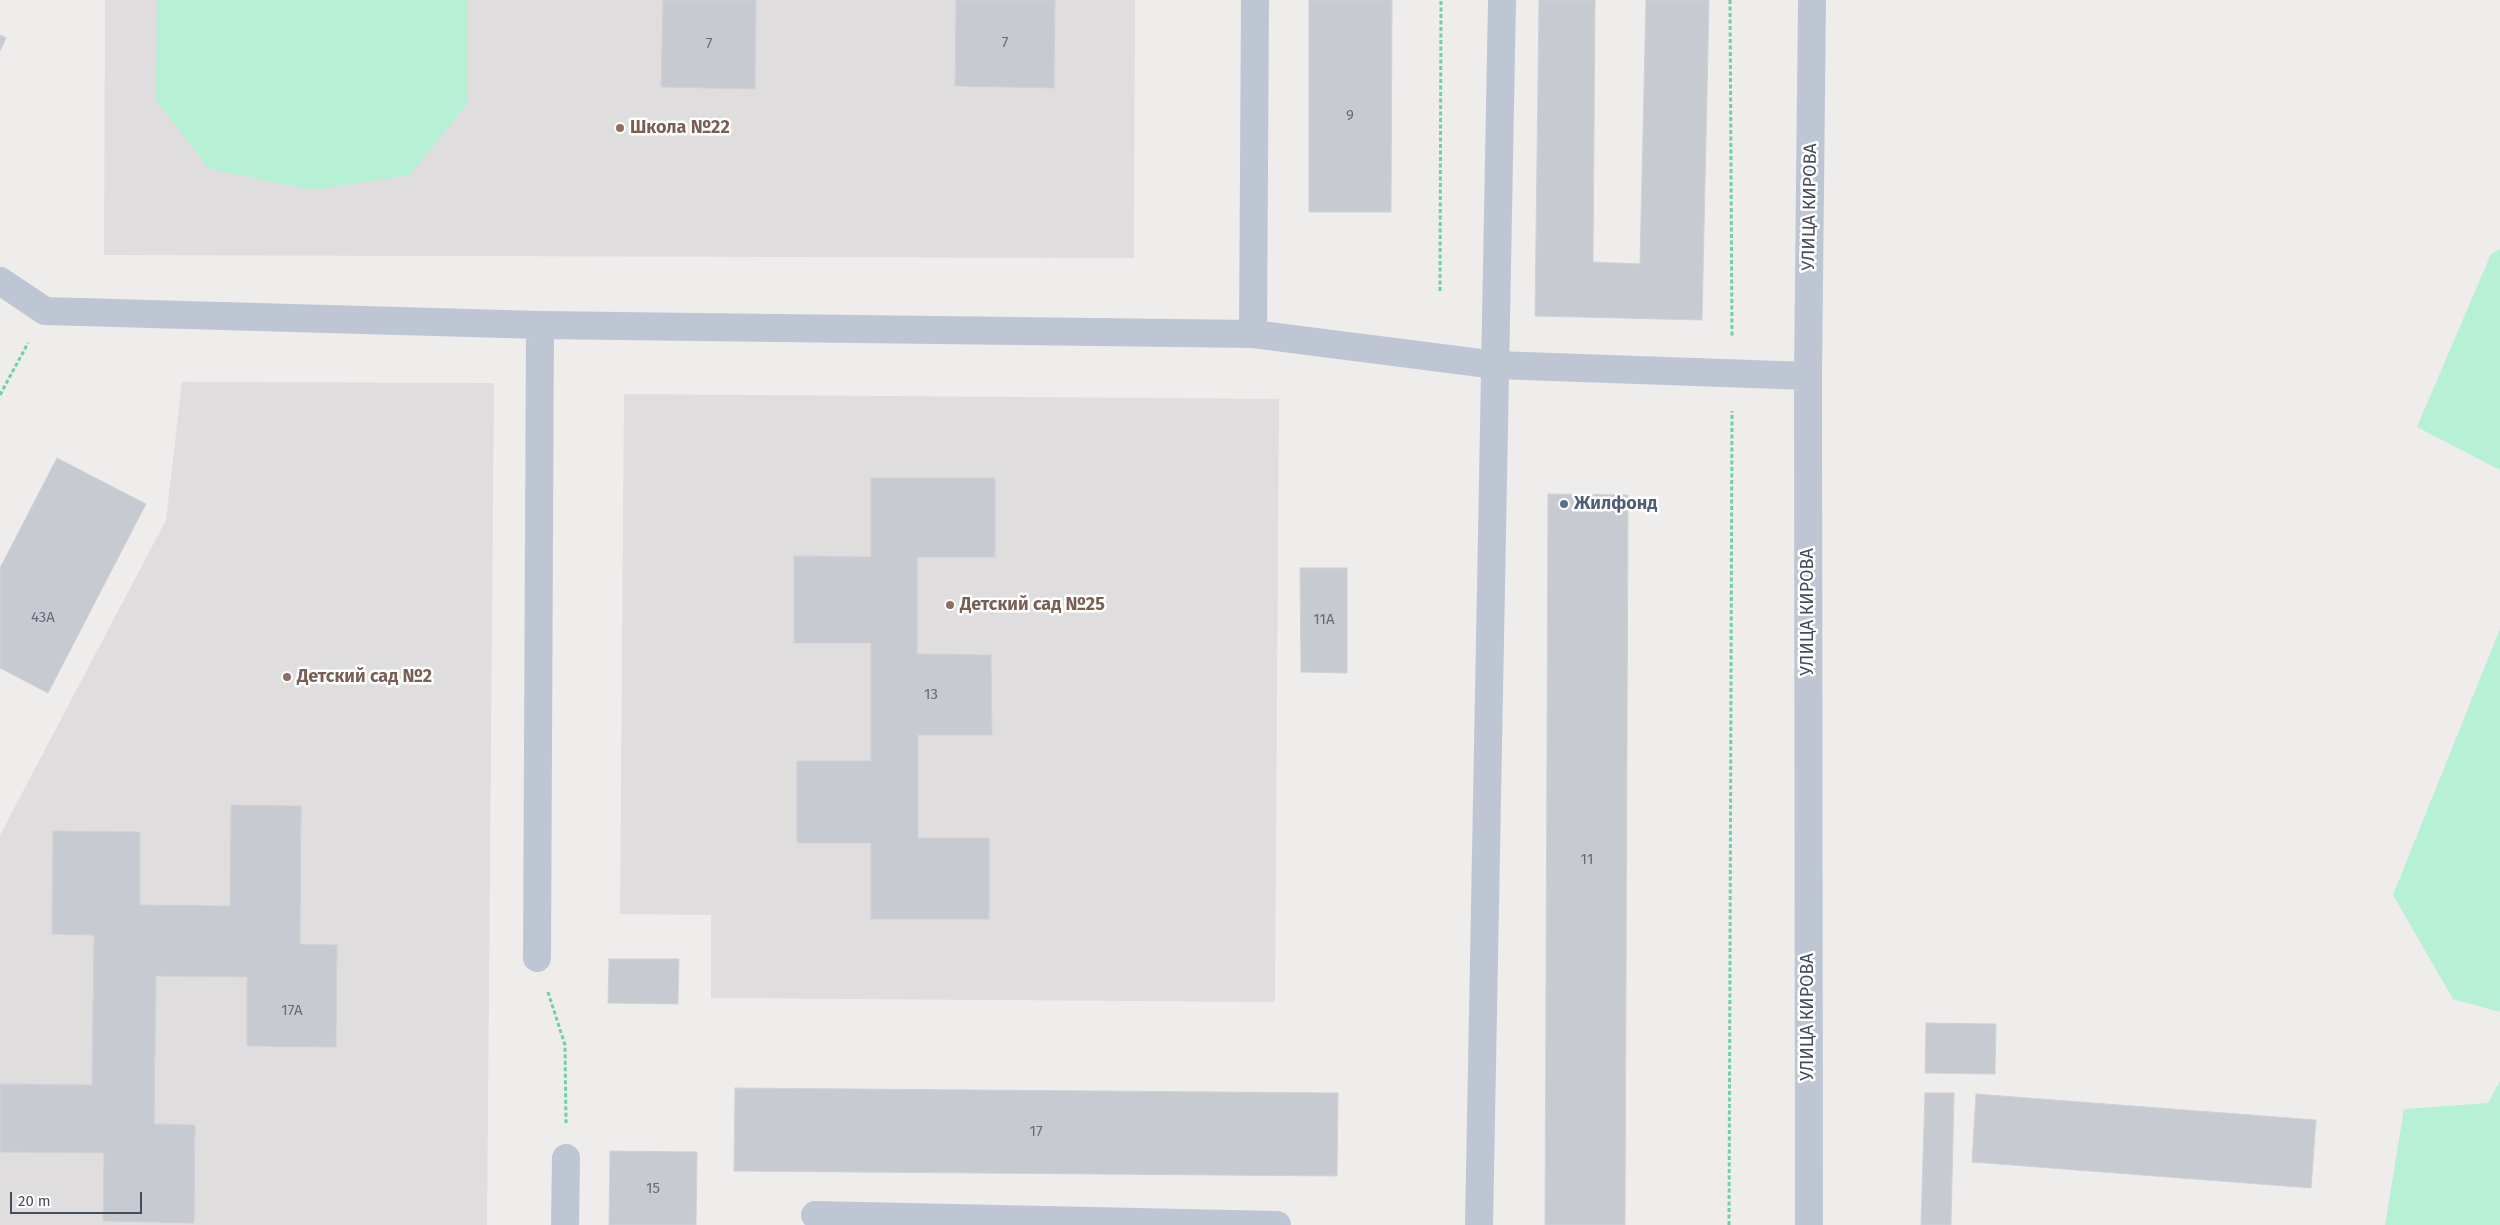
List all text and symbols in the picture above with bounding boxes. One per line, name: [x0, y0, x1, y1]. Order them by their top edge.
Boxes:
house number: 7: [1002, 34, 1008, 52]
house number: 7: [706, 35, 712, 53]
house number: 9: [1346, 107, 1354, 125]
place label: Школа №22: [630, 117, 730, 139]
marker: Школа №22: [614, 122, 626, 134]
street label: УЛИЦА КИРОВА: [1798, 143, 1822, 271]
place label: Жилфонд: [1574, 493, 1657, 515]
marker: Жилфонд: [1558, 498, 1570, 510]
street label: УЛИЦА КИРОВА: [1797, 548, 1819, 676]
place label: Детский сад №25: [960, 594, 1105, 616]
marker: Детский сад №25: [944, 599, 956, 611]
house number: 43А: [31, 609, 55, 627]
house number: 11А: [1313, 611, 1335, 629]
place label: Детский сад №2: [297, 666, 432, 688]
marker: Детский сад №2: [281, 671, 293, 683]
house number: 13: [924, 686, 938, 704]
house number: 11: [1581, 851, 1593, 869]
street label: УЛИЦА КИРОВА: [1797, 953, 1819, 1081]
house number: 17А: [281, 1002, 303, 1020]
house number: 17: [1029, 1123, 1043, 1141]
house number: 15: [646, 1180, 660, 1198]
scale bar: [12, 1182, 145, 1214]
text: 20 m: [18, 1192, 51, 1210]

